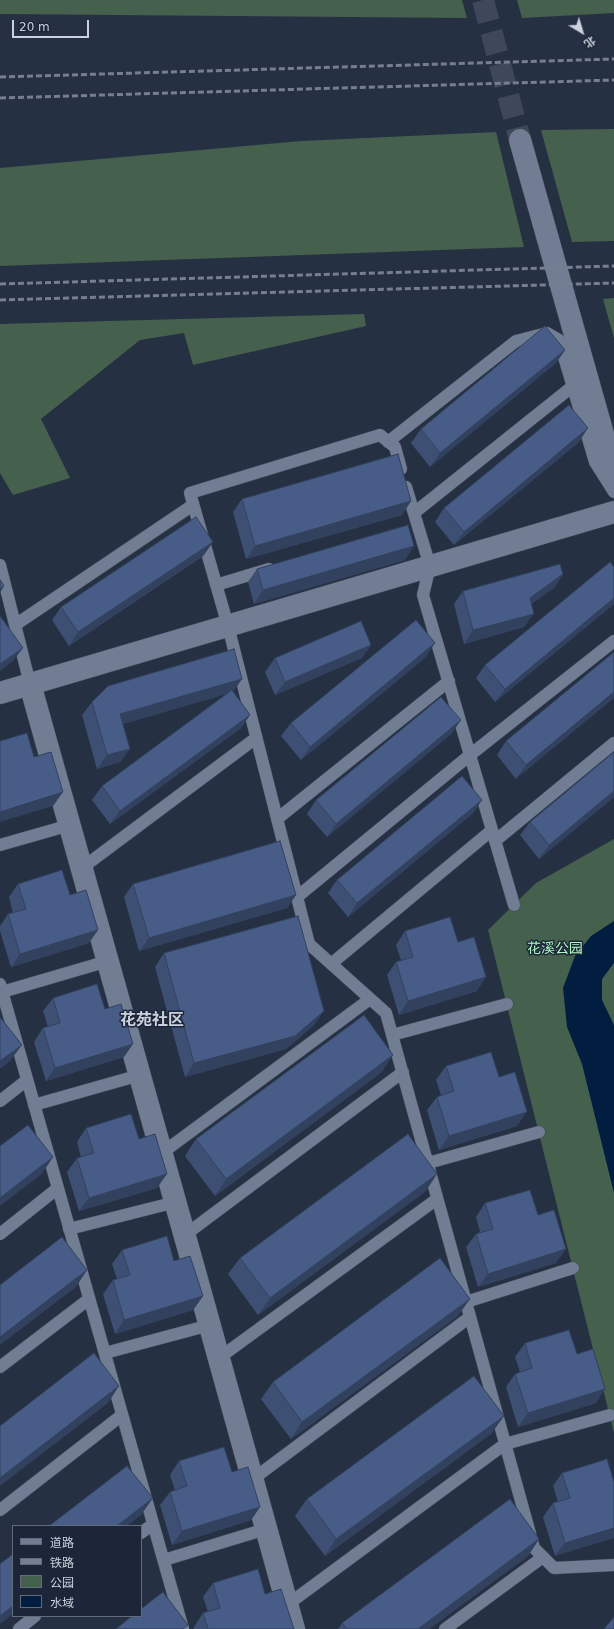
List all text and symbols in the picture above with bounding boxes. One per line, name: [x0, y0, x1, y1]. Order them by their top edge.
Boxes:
scale bar: [14, 12, 91, 38]
north arrow: [562, 12, 602, 52]
text: 20 m: [19, 20, 50, 34]
text: 北: [581, 33, 598, 50]
park label: 花溪公园: [527, 941, 583, 957]
district label: 花苑社区: [120, 1011, 184, 1031]
legend: [12, 1525, 142, 1617]
text: 道路: [50, 1536, 74, 1550]
text: 铁路: [50, 1556, 74, 1570]
text: 公园: [50, 1576, 74, 1590]
text: 水域: [50, 1596, 74, 1610]

